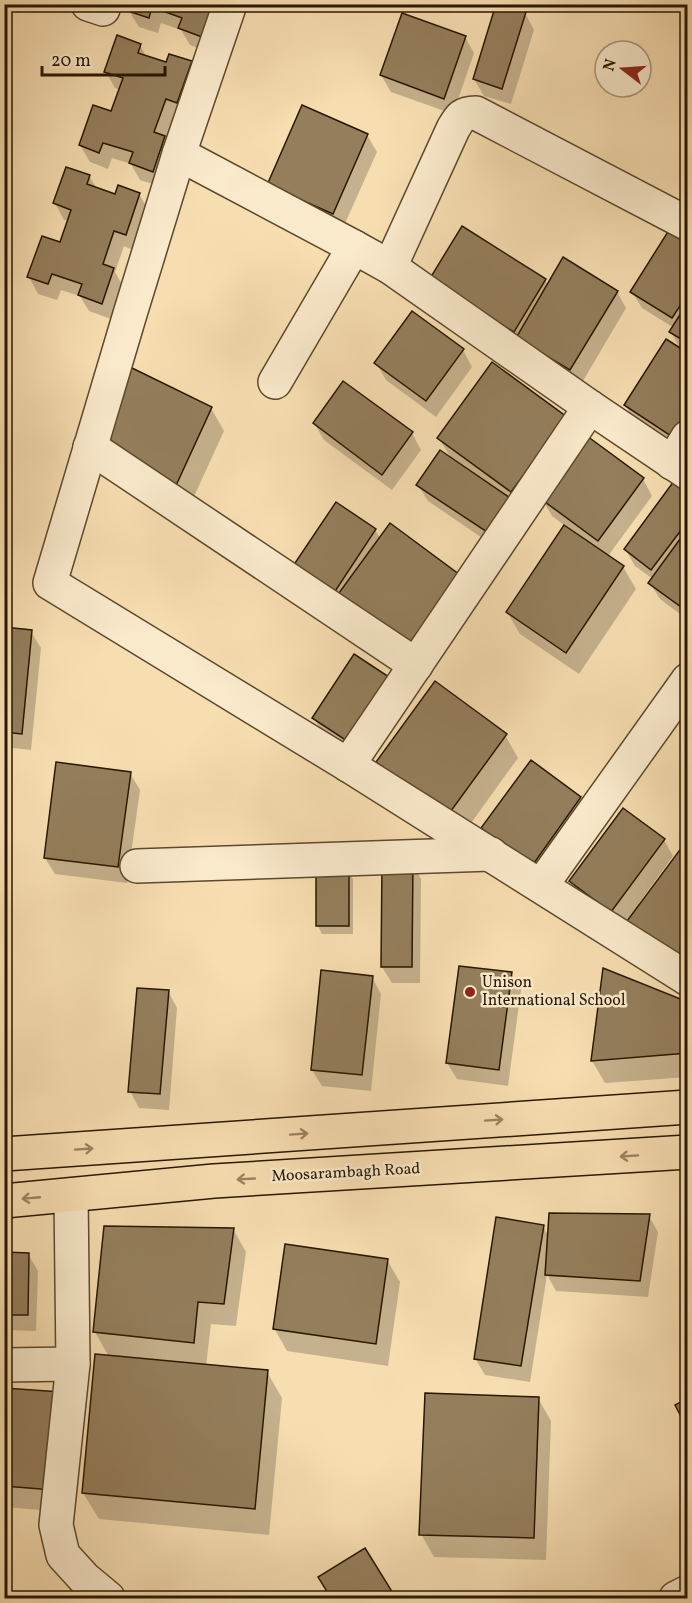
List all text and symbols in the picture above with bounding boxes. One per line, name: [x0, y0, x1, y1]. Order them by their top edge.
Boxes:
scale bar: [42, 39, 165, 77]
north arrow: [593, 39, 653, 99]
text: 20 m: [51, 49, 91, 74]
text: N: [598, 56, 623, 74]
place label: Unison International School: [482, 972, 626, 1012]
marker: Unison International School: [463, 985, 477, 999]
one-way arrow: [483, 1115, 503, 1126]
one-way arrow: [289, 1128, 309, 1139]
one-way arrow: [73, 1143, 93, 1154]
one-way arrow: [620, 1151, 640, 1162]
street label: Moosarambagh Road: [271, 1158, 421, 1188]
one-way arrow: [236, 1174, 256, 1185]
one-way arrow: [21, 1193, 41, 1204]

